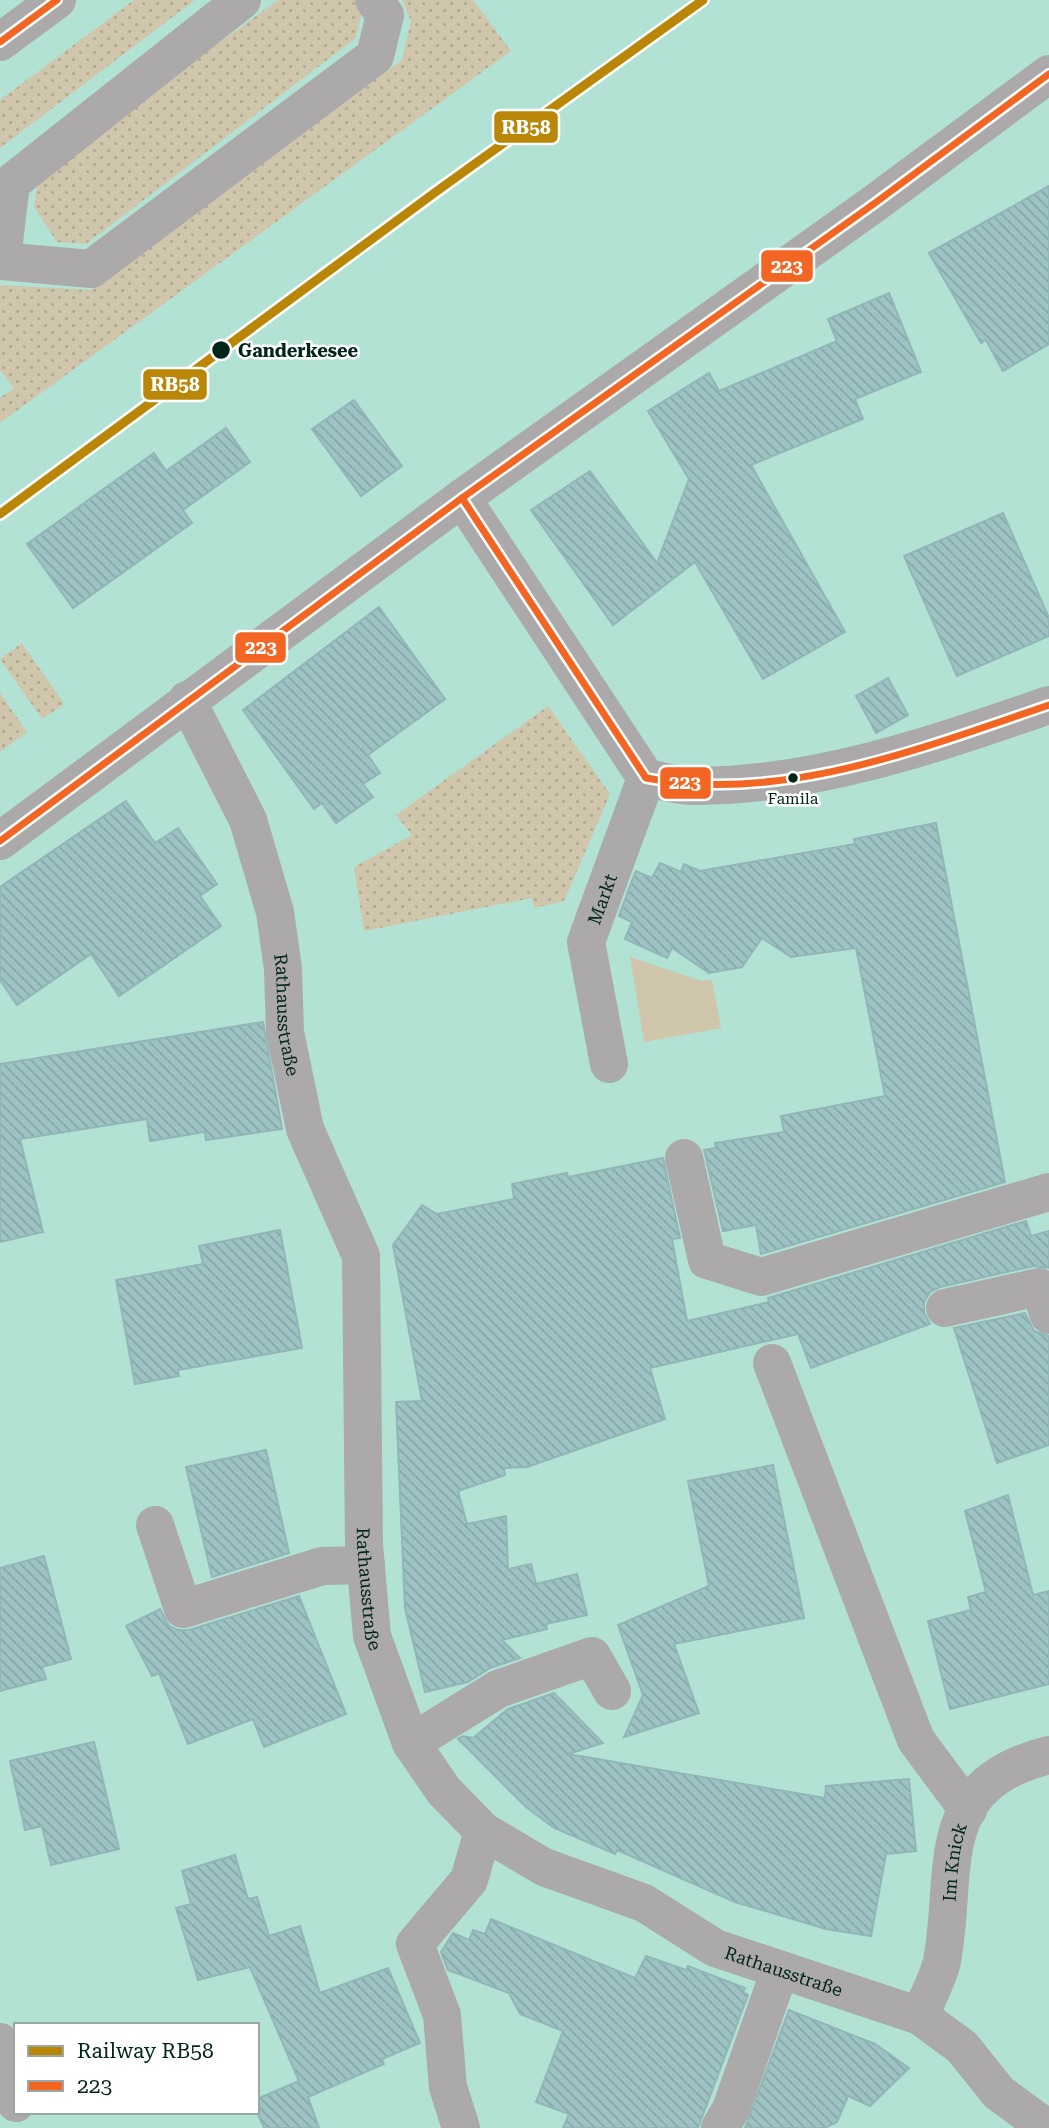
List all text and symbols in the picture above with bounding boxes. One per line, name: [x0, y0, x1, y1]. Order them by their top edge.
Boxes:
line badge: RB58: [493, 110, 559, 144]
text: RB58: [501, 116, 551, 139]
line badge: 223: [760, 249, 814, 283]
text: 223: [771, 255, 803, 278]
marker: Ganderkesee: [210, 339, 232, 361]
place label: Ganderkesee: [238, 340, 359, 361]
line badge: RB58: [142, 368, 208, 401]
text: RB58: [150, 373, 200, 396]
line badge: 223: [234, 631, 287, 664]
text: 223: [245, 636, 277, 659]
line badge: 223: [659, 766, 712, 800]
text: 223: [669, 771, 701, 794]
marker: Famila: [786, 771, 800, 785]
place label: Famila: [768, 789, 819, 808]
street label: Markt: [583, 871, 621, 927]
street label: Rathausstraße: [270, 952, 304, 1078]
street label: Rathausstraße: [353, 1527, 387, 1653]
street label: Im Knick: [938, 1820, 970, 1902]
street label: Rathausstraße: [722, 1942, 846, 2000]
legend: [14, 2023, 259, 2114]
text: Railway RB58: [77, 2039, 214, 2063]
text: 223: [77, 2074, 112, 2098]

